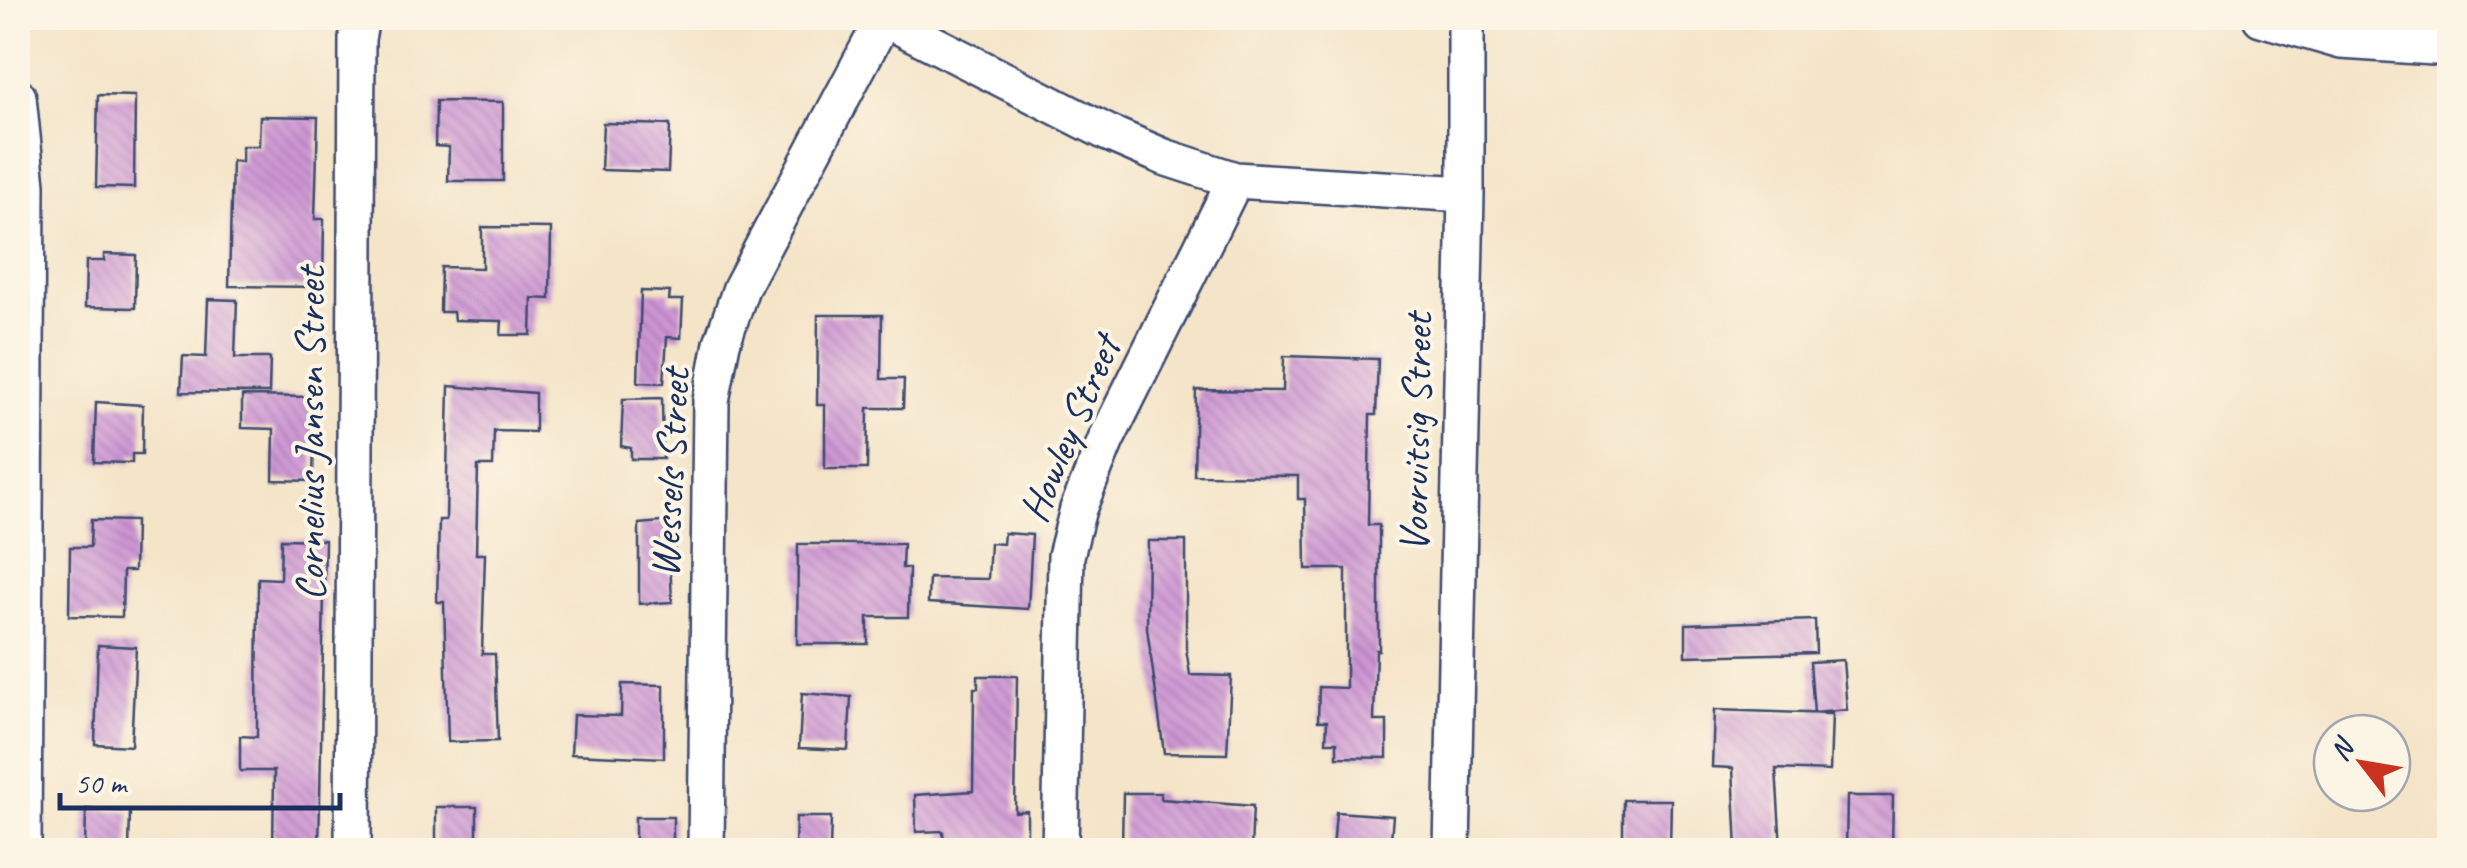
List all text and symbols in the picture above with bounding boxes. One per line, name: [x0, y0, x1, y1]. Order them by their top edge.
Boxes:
street label: Cornelius Jansen Street: [284, 263, 337, 601]
street label: Vooruitsig Street: [1387, 309, 1445, 553]
street label: Howley Street: [1007, 324, 1135, 530]
street label: Wessels Street: [638, 363, 702, 579]
north arrow: [2312, 713, 2412, 813]
text: N: [2322, 730, 2363, 767]
scale bar: [60, 748, 340, 810]
text: 50 m: [75, 764, 128, 802]

